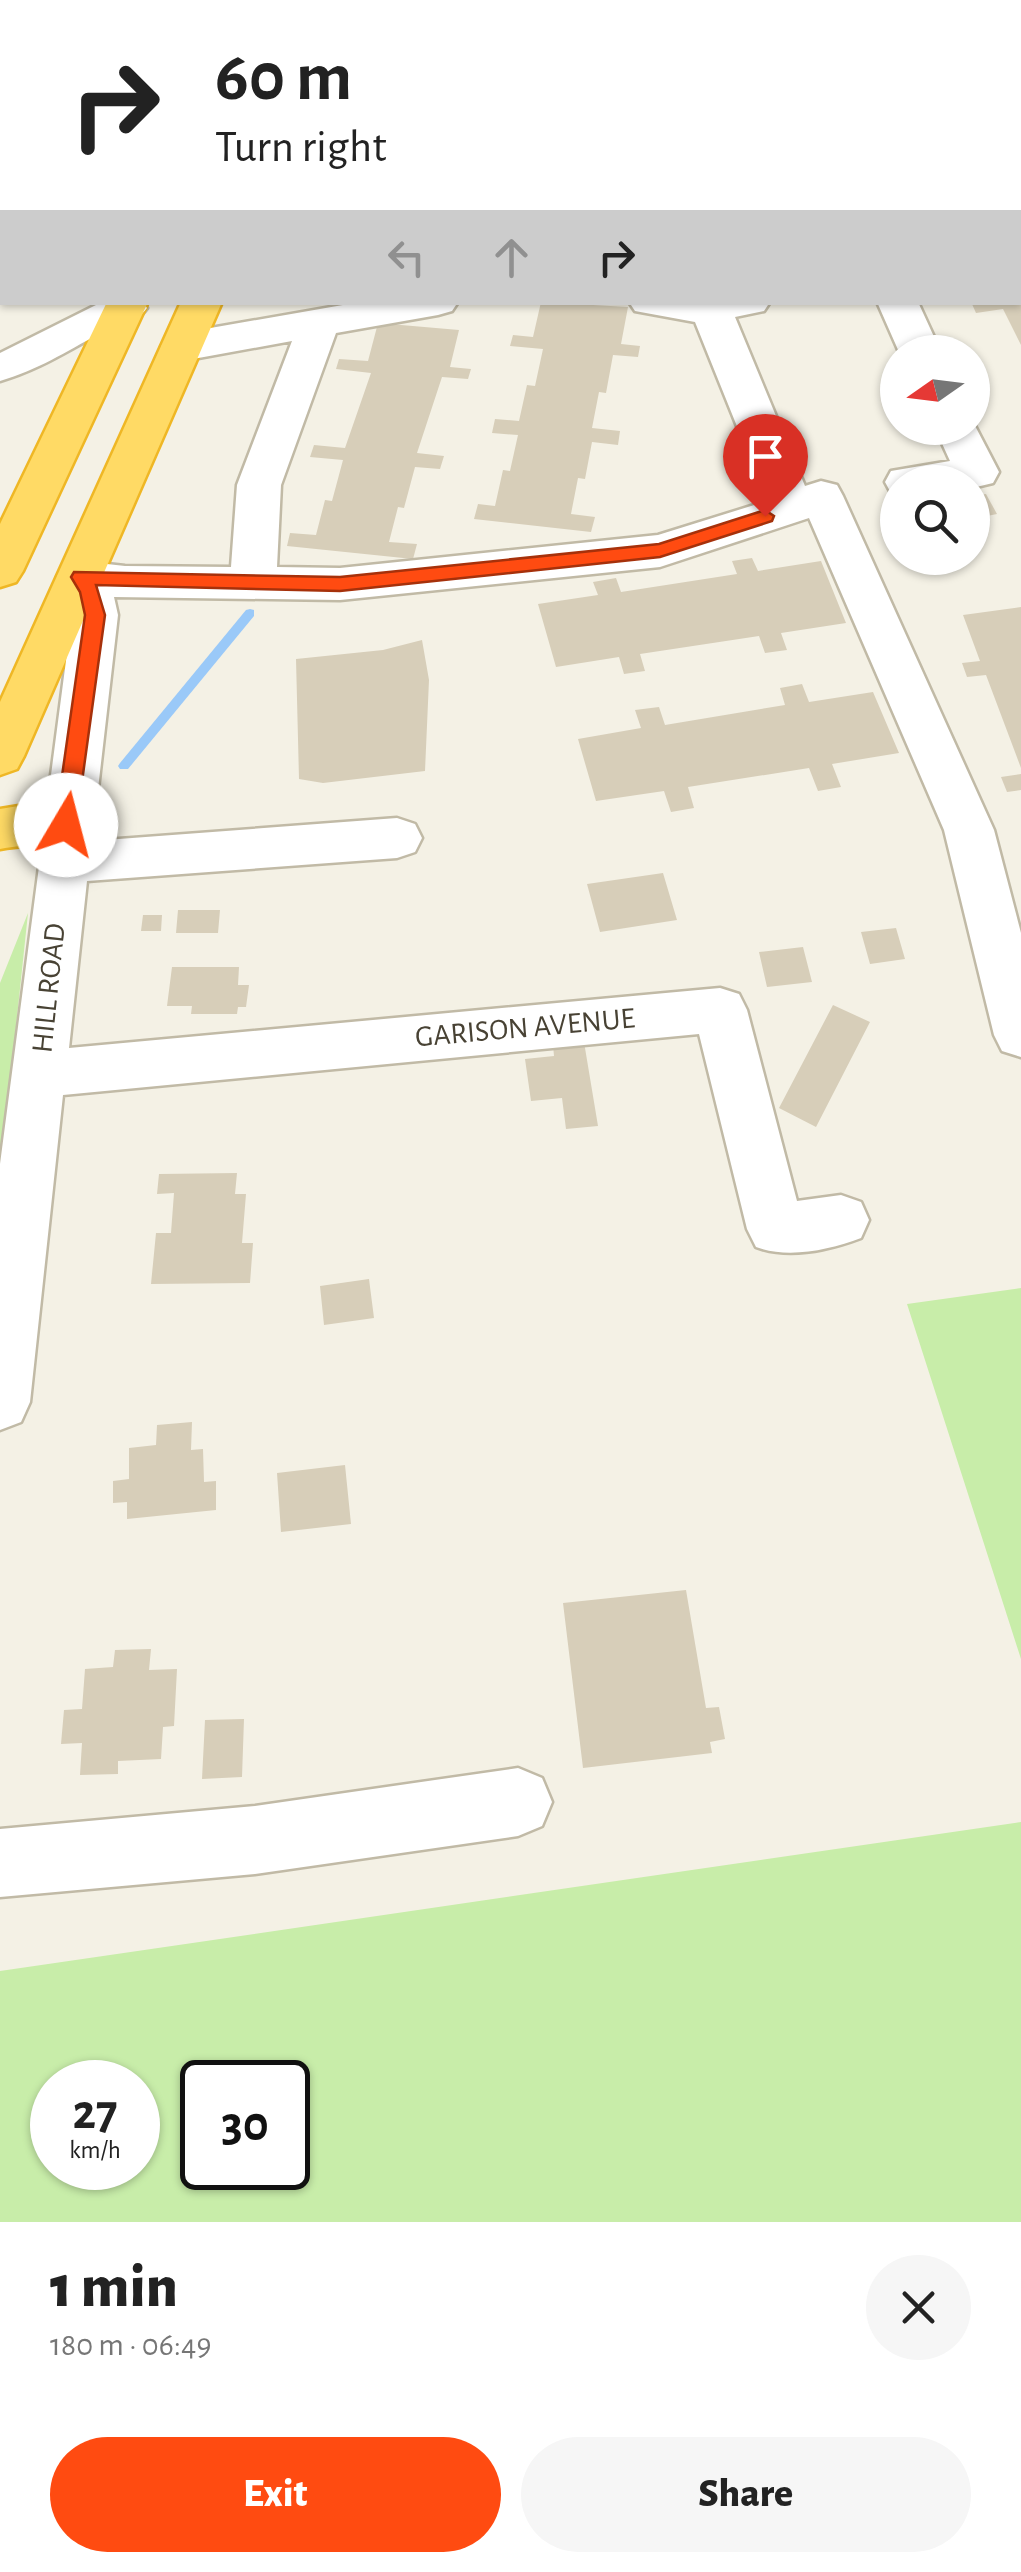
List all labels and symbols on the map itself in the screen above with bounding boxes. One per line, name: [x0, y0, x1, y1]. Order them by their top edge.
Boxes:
north arrow: [880, 335, 990, 445]
pin: [723, 414, 808, 517]
position arrow: [14, 773, 118, 877]
street label: HILL ROAD: [27, 922, 71, 1054]
street label: GARISON AVENUE: [414, 1003, 636, 1053]
speed limit sign: 30: [180, 2060, 310, 2190]

